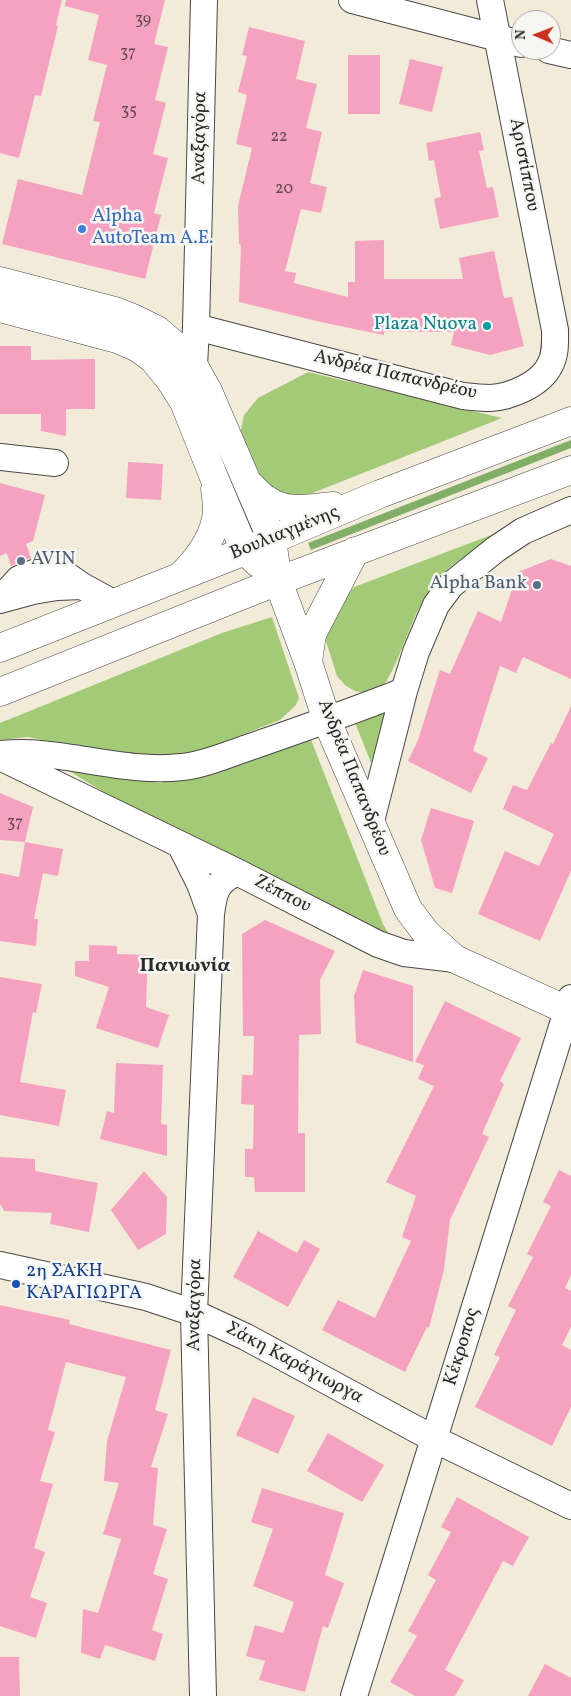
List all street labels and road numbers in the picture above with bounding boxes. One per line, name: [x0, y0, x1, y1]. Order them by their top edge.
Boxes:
street label: Αναξαγόρα: [189, 91, 213, 185]
street label: Αριστίππου: [503, 116, 543, 214]
street label: Ανδρέα Παπανδρέου: [311, 346, 479, 406]
street label: Βουλιαγμένης: [227, 502, 343, 566]
street label: Ανδρέα Παπανδρέου: [311, 696, 395, 860]
street label: Ζέππου: [250, 871, 314, 919]
street label: Αναξαγόρα: [184, 1258, 208, 1352]
street label: Κέκροπος: [440, 1305, 486, 1389]
street label: Σάκη Καράγιωργα: [221, 1318, 367, 1410]

